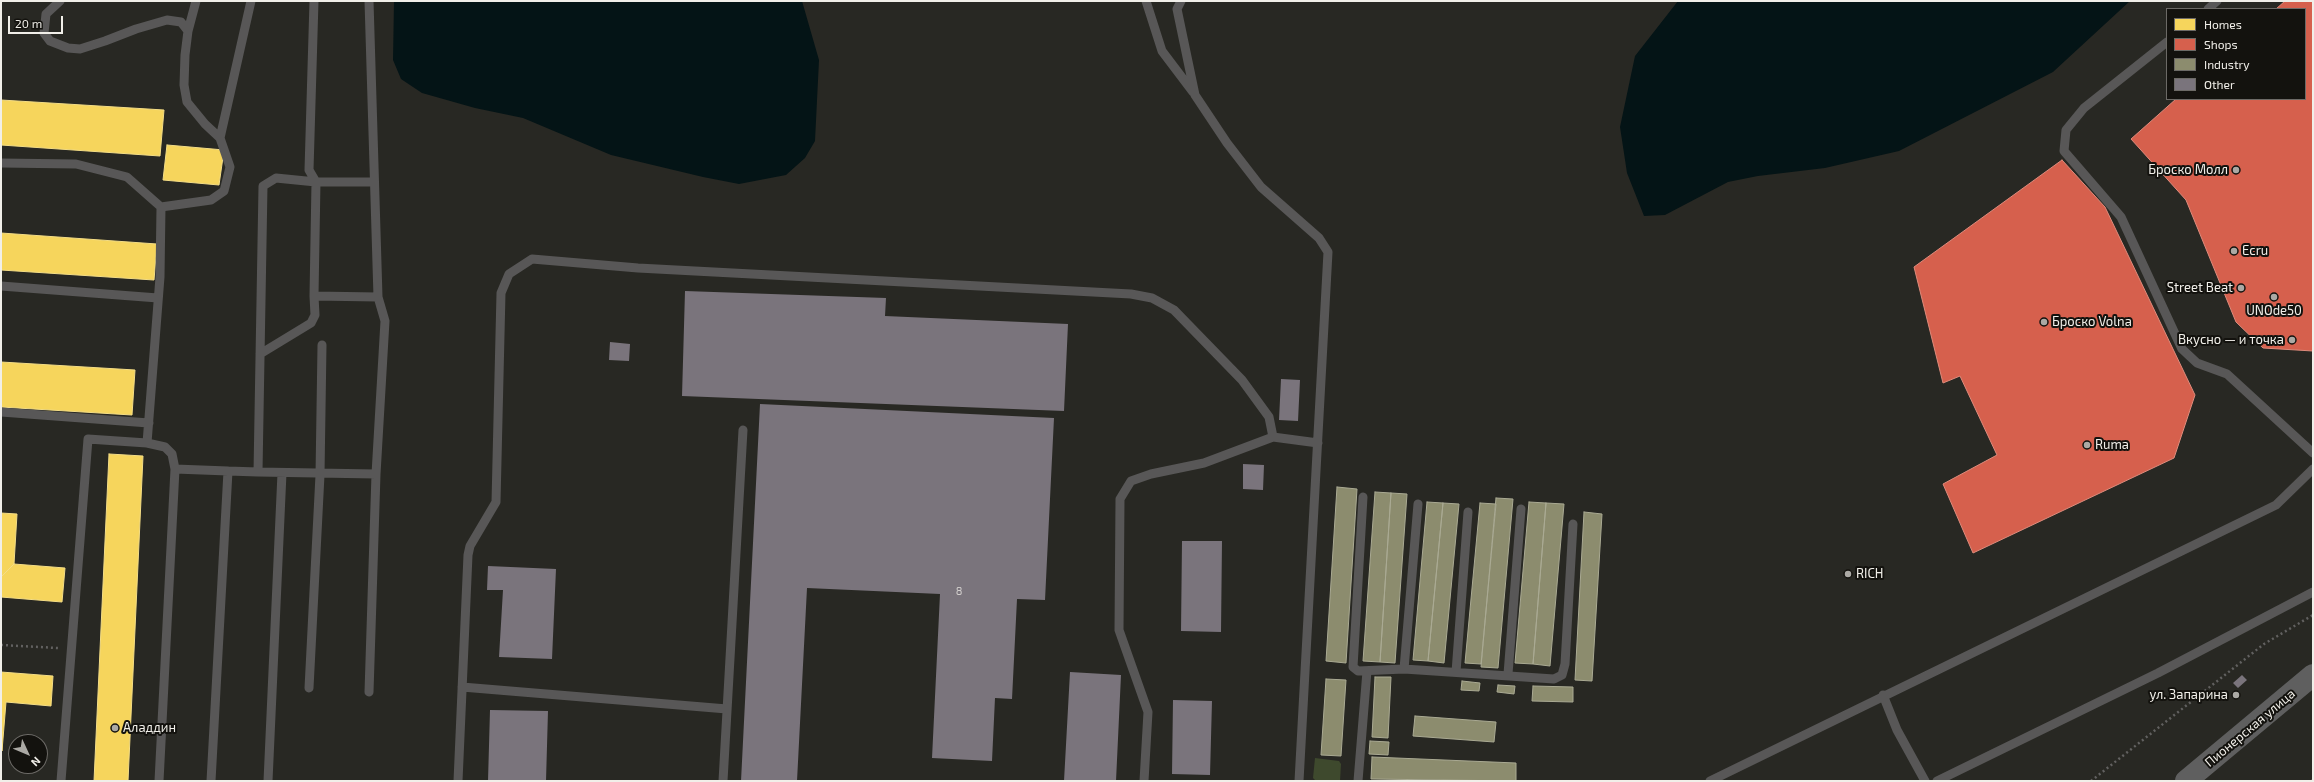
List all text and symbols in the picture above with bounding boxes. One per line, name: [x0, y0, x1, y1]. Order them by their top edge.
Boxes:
scale bar: [10, 8, 65, 34]
legend: [2166, 8, 2306, 100]
text: 20 m: [15, 16, 42, 30]
text: Homes: [2204, 17, 2242, 31]
text: Shops: [2204, 37, 2238, 51]
text: Industry: [2204, 57, 2250, 71]
text: Other: [2204, 77, 2235, 91]
place label: Броско Молл: [2148, 162, 2228, 178]
marker: Броско Молл: [2231, 165, 2241, 175]
place label: Ecru: [2242, 243, 2268, 259]
marker: Ecru: [2229, 246, 2239, 256]
place label: Street Beat: [2167, 280, 2233, 296]
marker: Street Beat: [2236, 283, 2246, 293]
marker: UNOde50: [2269, 292, 2279, 302]
place label: UNOde50: [2246, 303, 2302, 319]
place label: Броско Volna: [2052, 314, 2132, 330]
marker: Броско Volna: [2039, 317, 2049, 327]
place label: Вкусно — и точка: [2178, 332, 2284, 348]
marker: Вкусно — и точка: [2287, 335, 2297, 345]
place label: Ruma: [2095, 437, 2129, 453]
marker: Ruma: [2082, 440, 2092, 450]
place label: RICH: [1856, 566, 1884, 582]
marker: RICH: [1843, 569, 1853, 579]
house number: 8: [956, 584, 962, 598]
street label: Пионерская улица: [2202, 686, 2298, 770]
place label: ул. Запарина: [2149, 687, 2228, 703]
marker: ул. Запарина: [2231, 690, 2241, 700]
place label: Аладдин: [123, 720, 176, 736]
marker: Аладдин: [110, 723, 120, 733]
north arrow: [8, 734, 48, 774]
text: N: [29, 755, 44, 769]

